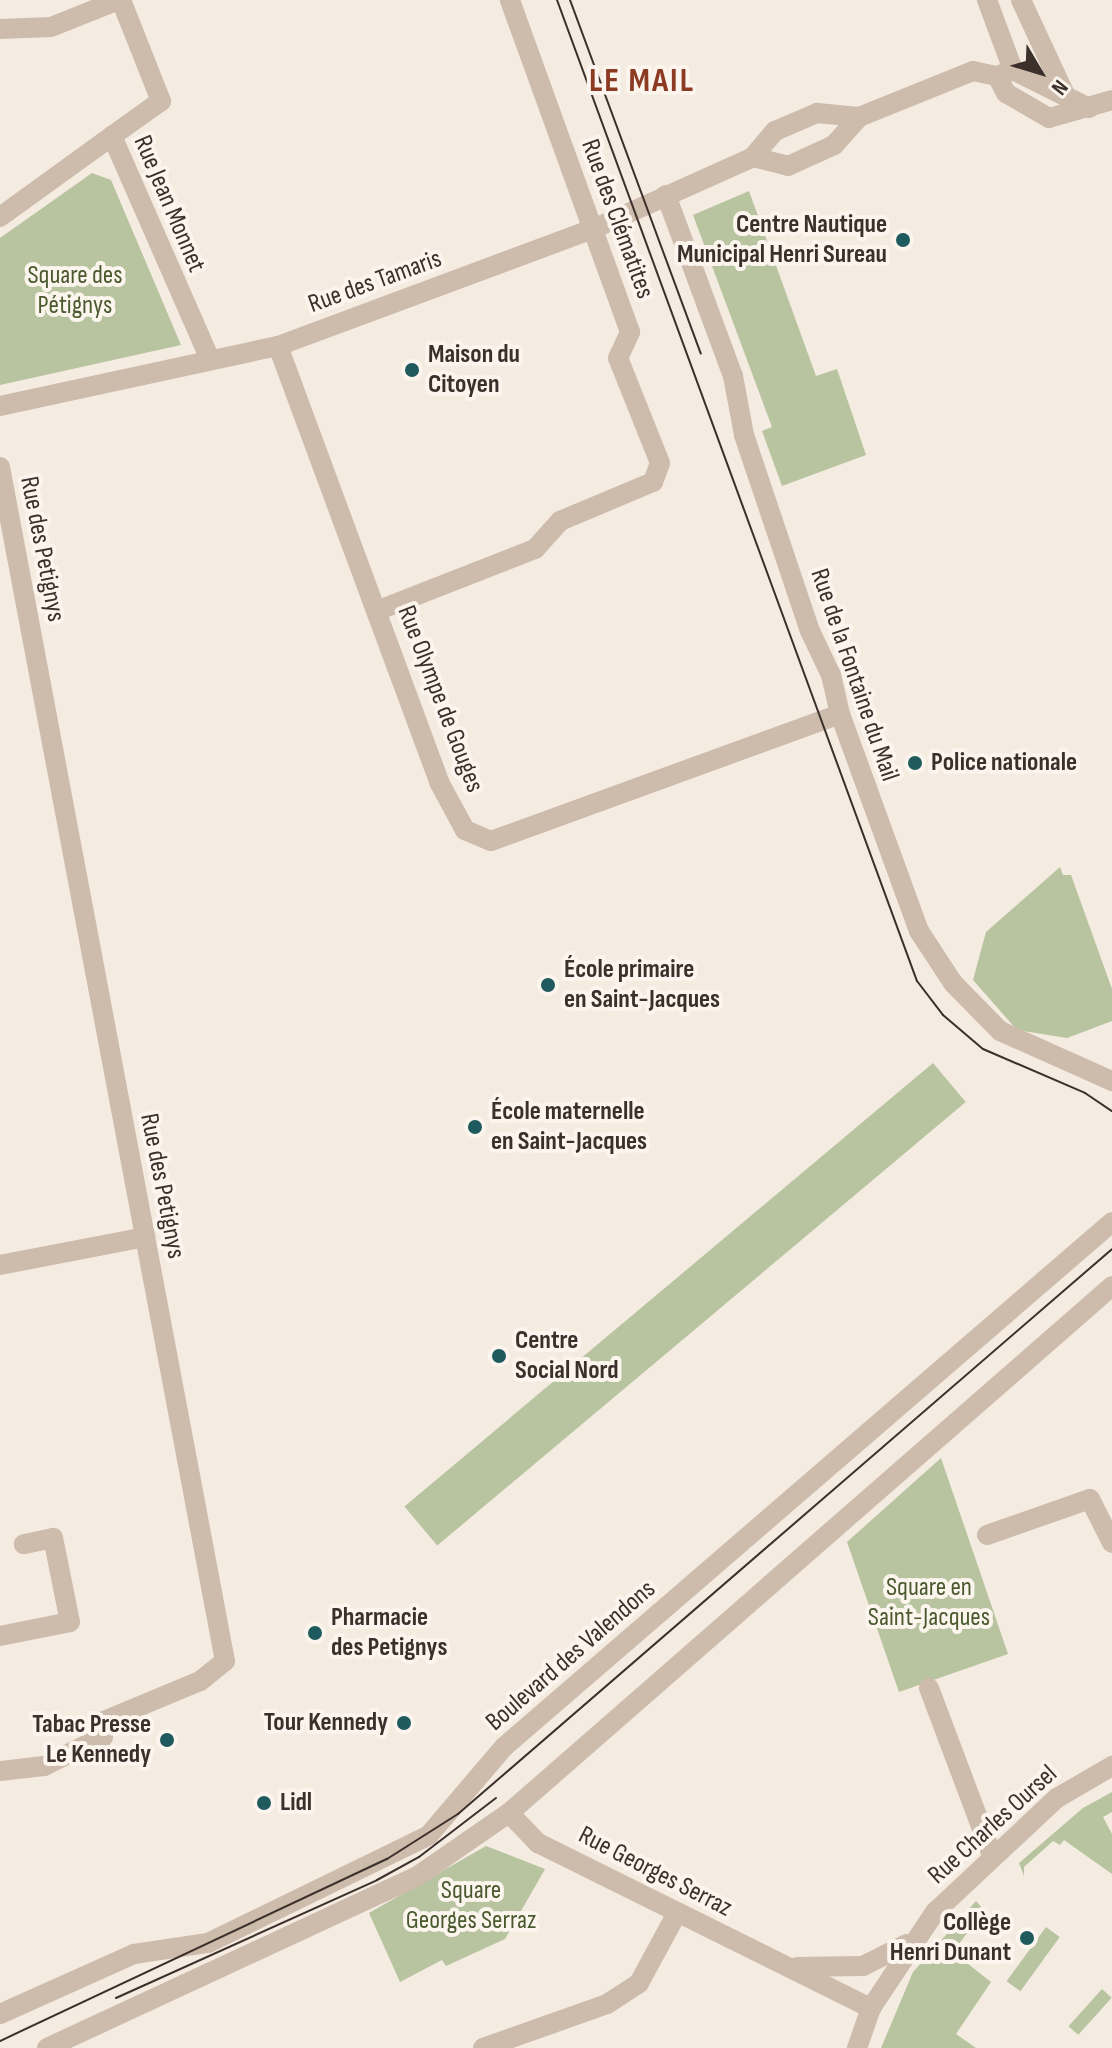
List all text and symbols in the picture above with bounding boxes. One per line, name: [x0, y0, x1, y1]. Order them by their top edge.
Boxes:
north arrow: [1000, 32, 1080, 112]
district label: LE MAIL: [589, 61, 695, 101]
text: N: [1045, 74, 1074, 100]
street label: Rue Jean Monnet: [126, 131, 212, 277]
street label: Rue des Clématites: [574, 135, 660, 303]
place label: Centre Nautique Municipal Henri Sureau: [677, 209, 887, 270]
marker: Centre Nautique Municipal Henri Sureau: [894, 231, 912, 249]
street label: Rue des Tamaris: [304, 243, 446, 321]
park label: Square des Pétignys: [27, 260, 123, 322]
place label: Maison du Citoyen: [428, 339, 520, 400]
marker: Maison du Citoyen: [403, 361, 421, 379]
street label: Rue des Petignys: [13, 474, 71, 624]
street label: Rue de la Fontaine du Mail: [803, 565, 905, 785]
street label: Rue Olympe de Gouges: [390, 601, 490, 797]
place label: Police nationale: [931, 747, 1077, 779]
marker: Police nationale: [906, 754, 924, 772]
place label: École primaire en Saint-Jacques: [564, 954, 720, 1016]
marker: École primaire en Saint-Jacques: [539, 976, 557, 994]
place label: École maternelle en Saint-Jacques: [491, 1096, 647, 1158]
street label: Rue des Petignys: [133, 1111, 191, 1261]
marker: École maternelle en Saint-Jacques: [466, 1118, 484, 1136]
place label: Centre Social Nord: [515, 1325, 619, 1386]
marker: Centre Social Nord: [490, 1347, 508, 1365]
park label: Square en Saint-Jacques: [868, 1572, 990, 1634]
street label: Boulevard des Valendons: [480, 1574, 662, 1738]
place label: Pharmacie des Petignys: [331, 1602, 447, 1664]
marker: Pharmacie des Petignys: [306, 1624, 324, 1642]
place label: Tour Kennedy: [264, 1707, 388, 1739]
place label: Tabac Presse Le Kennedy: [32, 1709, 151, 1770]
marker: Tour Kennedy: [395, 1714, 413, 1732]
marker: Tabac Presse Le Kennedy: [158, 1731, 176, 1749]
street label: Rue Charles Oursel: [922, 1759, 1064, 1891]
place label: Lidl: [280, 1787, 312, 1819]
marker: Lidl: [255, 1794, 273, 1812]
street label: Rue Georges Serraz: [573, 1820, 737, 1924]
park label: Square Georges Serraz: [406, 1875, 536, 1936]
place label: Collège Henri Dunant: [890, 1907, 1011, 1968]
marker: Collège Henri Dunant: [1018, 1929, 1036, 1947]

